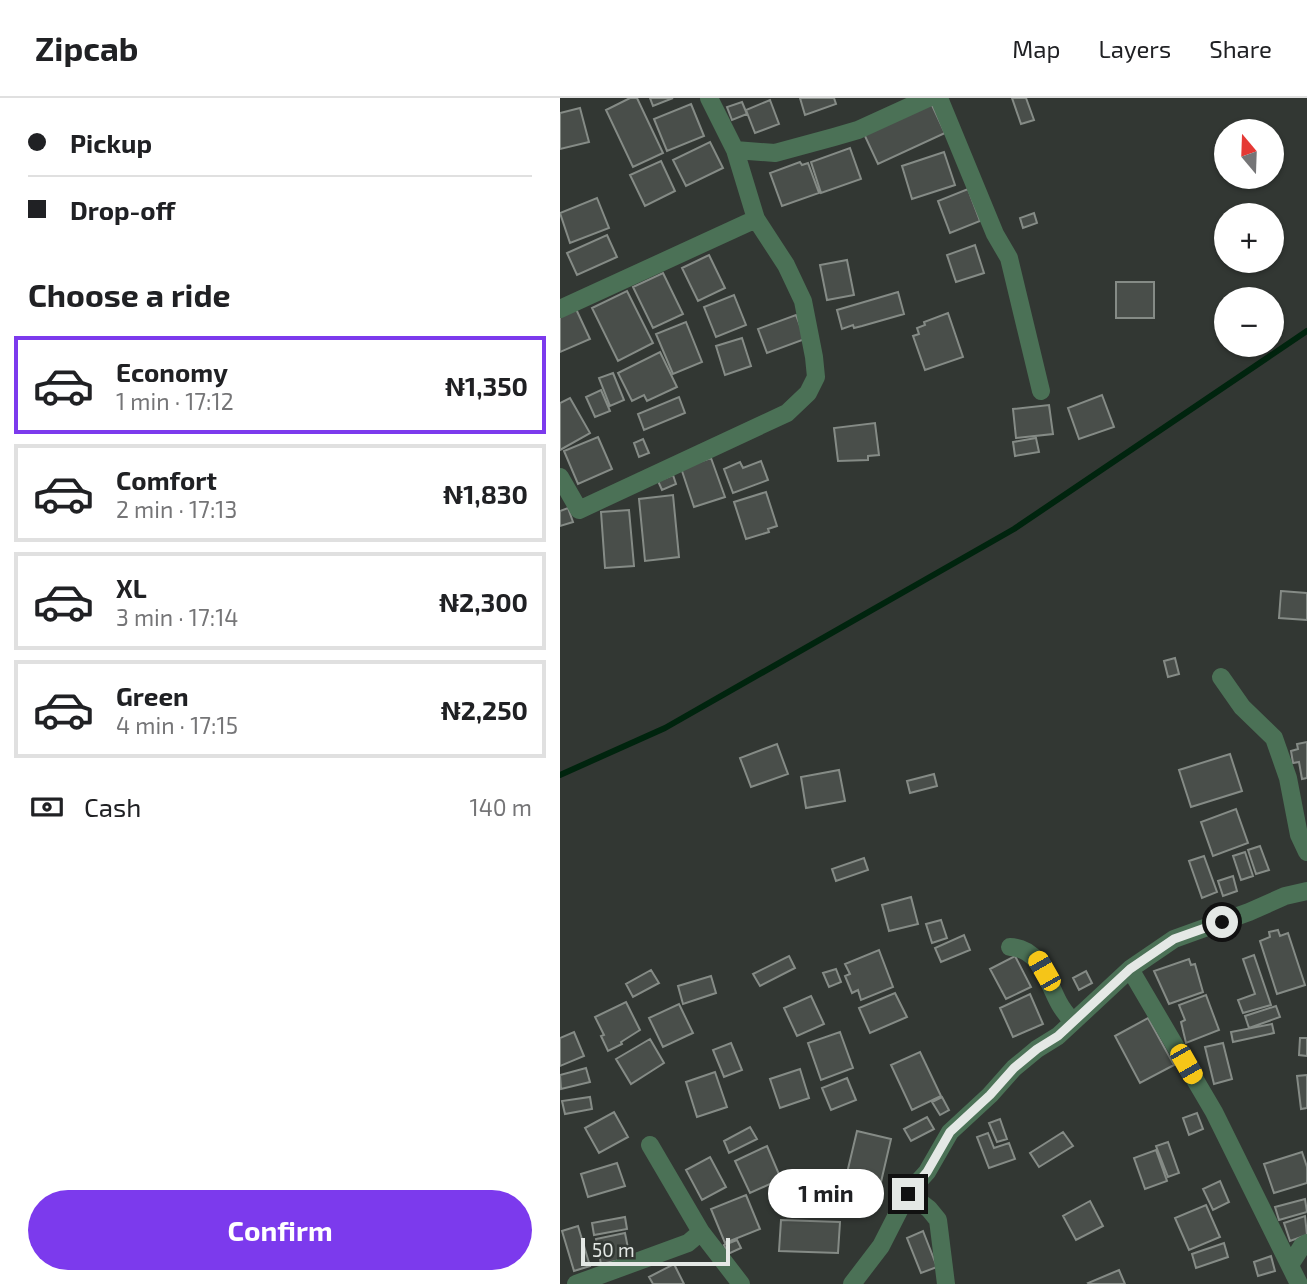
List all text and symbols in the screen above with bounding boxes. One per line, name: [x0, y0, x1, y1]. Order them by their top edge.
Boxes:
text: Zipcab: [35, 28, 138, 68]
text: Map: [1012, 34, 1060, 63]
text: Layers: [1098, 34, 1171, 63]
text: Share: [1209, 34, 1272, 63]
north arrow: [1214, 119, 1284, 189]
map controls: [1214, 119, 1284, 357]
text: Pickup: [70, 127, 152, 158]
text: Drop-off: [70, 194, 175, 225]
button: +: [1214, 203, 1284, 273]
text: Choose a ride: [28, 275, 231, 313]
button: −: [1214, 287, 1284, 357]
icon: car: [32, 354, 95, 417]
text: Economy: [116, 356, 228, 387]
text: ₦1,350: [445, 370, 528, 401]
text: 1 min · 17:12: [116, 387, 234, 415]
icon: car: [32, 462, 95, 525]
text: Comfort: [116, 464, 217, 495]
text: ₦1,830: [443, 478, 528, 509]
text: 2 min · 17:13: [116, 495, 237, 523]
icon: car: [32, 570, 95, 633]
text: XL: [116, 572, 147, 603]
text: ₦2,300: [439, 586, 528, 617]
text: 3 min · 17:14: [116, 603, 238, 631]
icon: car: [32, 678, 95, 741]
text: Green: [116, 680, 189, 711]
text: ₦2,250: [441, 694, 528, 725]
text: 4 min · 17:15: [116, 711, 238, 739]
icon: cash: [28, 788, 66, 826]
text: Cash: [84, 791, 141, 822]
text: 140 m: [470, 793, 532, 821]
route start: [1206, 906, 1238, 938]
car: [1025, 948, 1064, 994]
car: [1167, 1041, 1206, 1087]
callout: 1 min: [768, 1170, 884, 1218]
route end: [892, 1178, 924, 1210]
text: 1 min: [798, 1179, 854, 1207]
button: Confirm: [28, 1190, 532, 1270]
scale bar: [581, 1235, 730, 1267]
text: 50 m: [592, 1238, 635, 1261]

